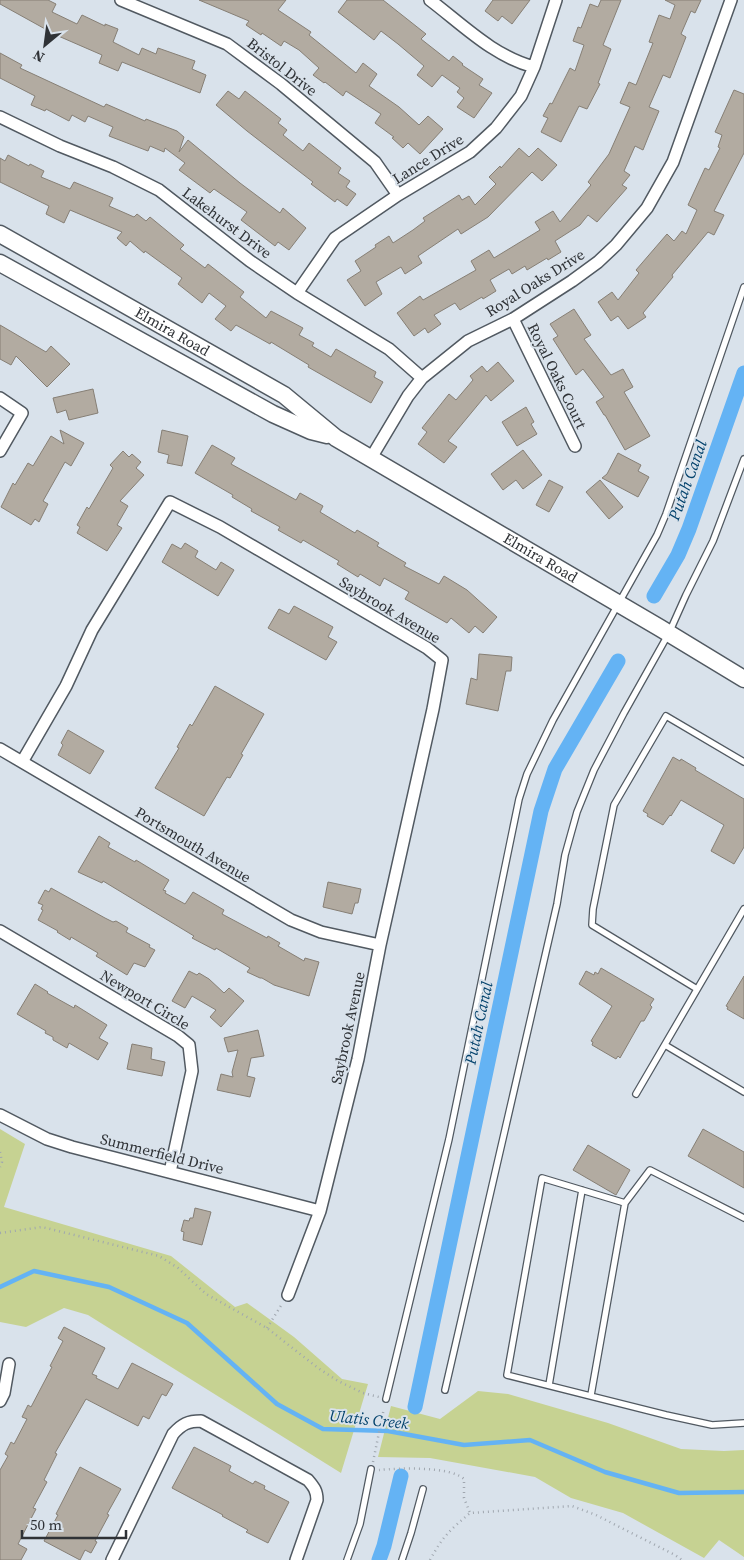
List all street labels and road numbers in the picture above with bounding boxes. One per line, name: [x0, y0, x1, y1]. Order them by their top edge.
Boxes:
street label: Bristol Drive: [243, 33, 322, 101]
street label: Lance Drive: [388, 128, 468, 189]
street label: Lakehurst Drive: [178, 182, 277, 263]
street label: Royal Oaks Drive: [481, 243, 589, 321]
street label: Elmira Road: [131, 302, 214, 361]
street label: Royal Oaks Court: [523, 320, 592, 432]
street label: Elmira Road: [500, 527, 582, 588]
street label: Saybrook Avenue: [336, 571, 445, 648]
street label: Portsmouth Avenue: [131, 802, 255, 888]
street label: Newport Circle: [96, 965, 194, 1035]
street label: Saybrook Avenue: [325, 969, 370, 1086]
street label: Summerfield Drive: [98, 1128, 226, 1179]

